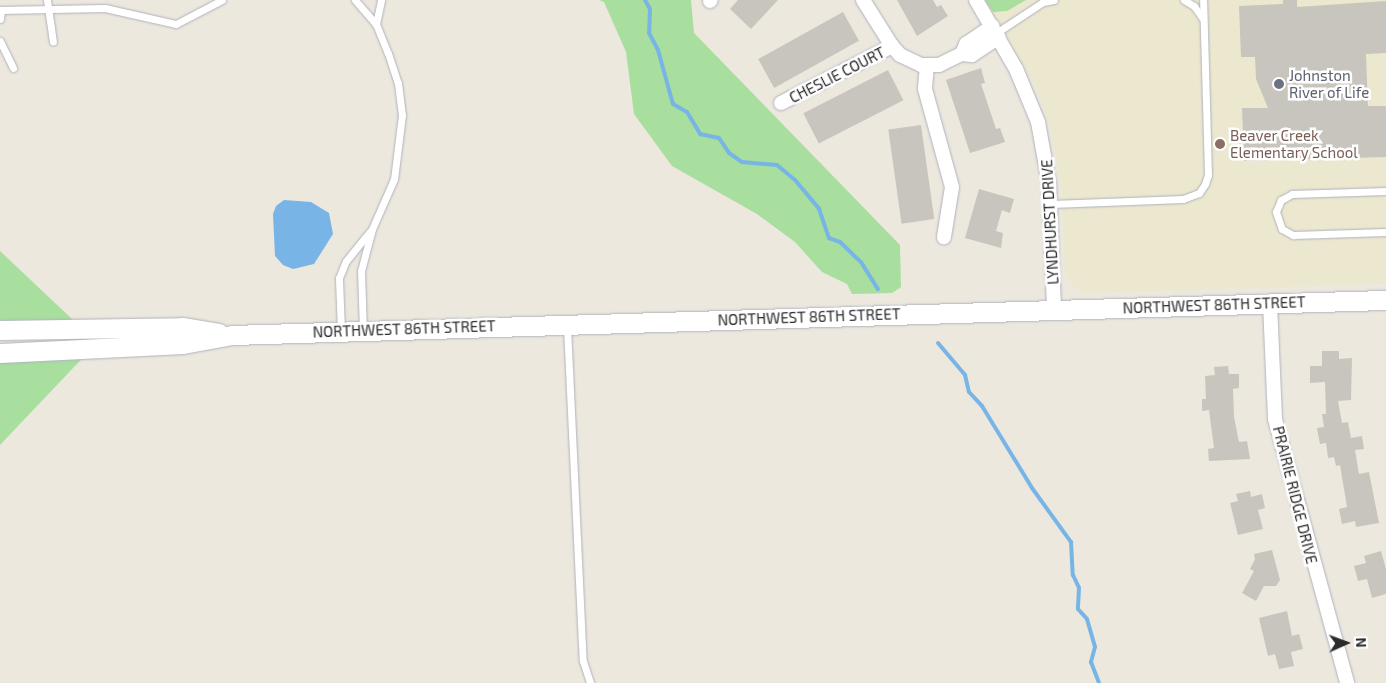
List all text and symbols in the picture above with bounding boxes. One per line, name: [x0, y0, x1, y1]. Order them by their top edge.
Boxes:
street label: CHESLIE COURT: [786, 43, 888, 107]
place label: Johnston River of Life: [1289, 66, 1370, 101]
marker: Johnston River of Life: [1273, 78, 1285, 90]
place label: Beaver Creek Elementary School: [1230, 126, 1358, 161]
marker: Beaver Creek Elementary School: [1214, 138, 1226, 150]
street label: LYNDHURST DRIVE: [1038, 159, 1062, 285]
street label: NORTHWEST 86TH STREET: [1122, 293, 1306, 317]
street label: NORTHWEST 86TH STREET: [717, 305, 901, 329]
street label: NORTHWEST 86TH STREET: [312, 317, 496, 341]
street label: PRAIRIE RIDGE DRIVE: [1269, 424, 1321, 566]
north arrow: [1321, 618, 1371, 668]
text: N: [1353, 637, 1370, 648]

